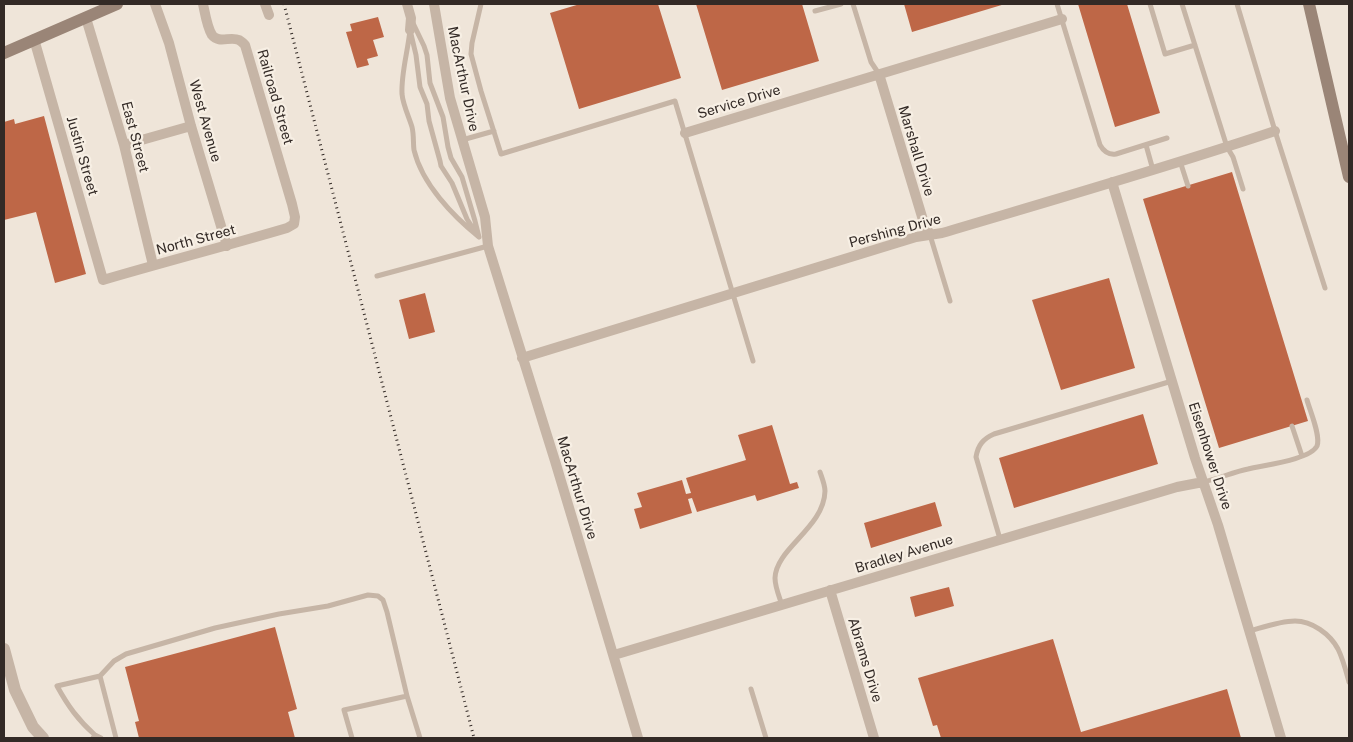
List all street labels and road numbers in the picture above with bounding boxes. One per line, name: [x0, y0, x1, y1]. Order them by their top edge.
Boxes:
street label: MacArthur Drive: [444, 25, 482, 133]
street label: Railroad Street: [253, 47, 297, 147]
street label: West Avenue: [185, 78, 225, 164]
street label: Service Drive: [695, 81, 783, 123]
street label: East Street: [117, 100, 153, 174]
street label: Marshall Drive: [894, 104, 938, 198]
street label: Justin Street: [63, 114, 101, 198]
street label: Pershing Drive: [847, 211, 943, 251]
street label: North Street: [154, 221, 238, 259]
street label: Eisenhower Drive: [1185, 400, 1235, 512]
street label: MacArthur Drive: [553, 434, 601, 542]
street label: Bradley Avenue: [853, 531, 955, 577]
street label: Abrams Drive: [844, 616, 886, 704]

